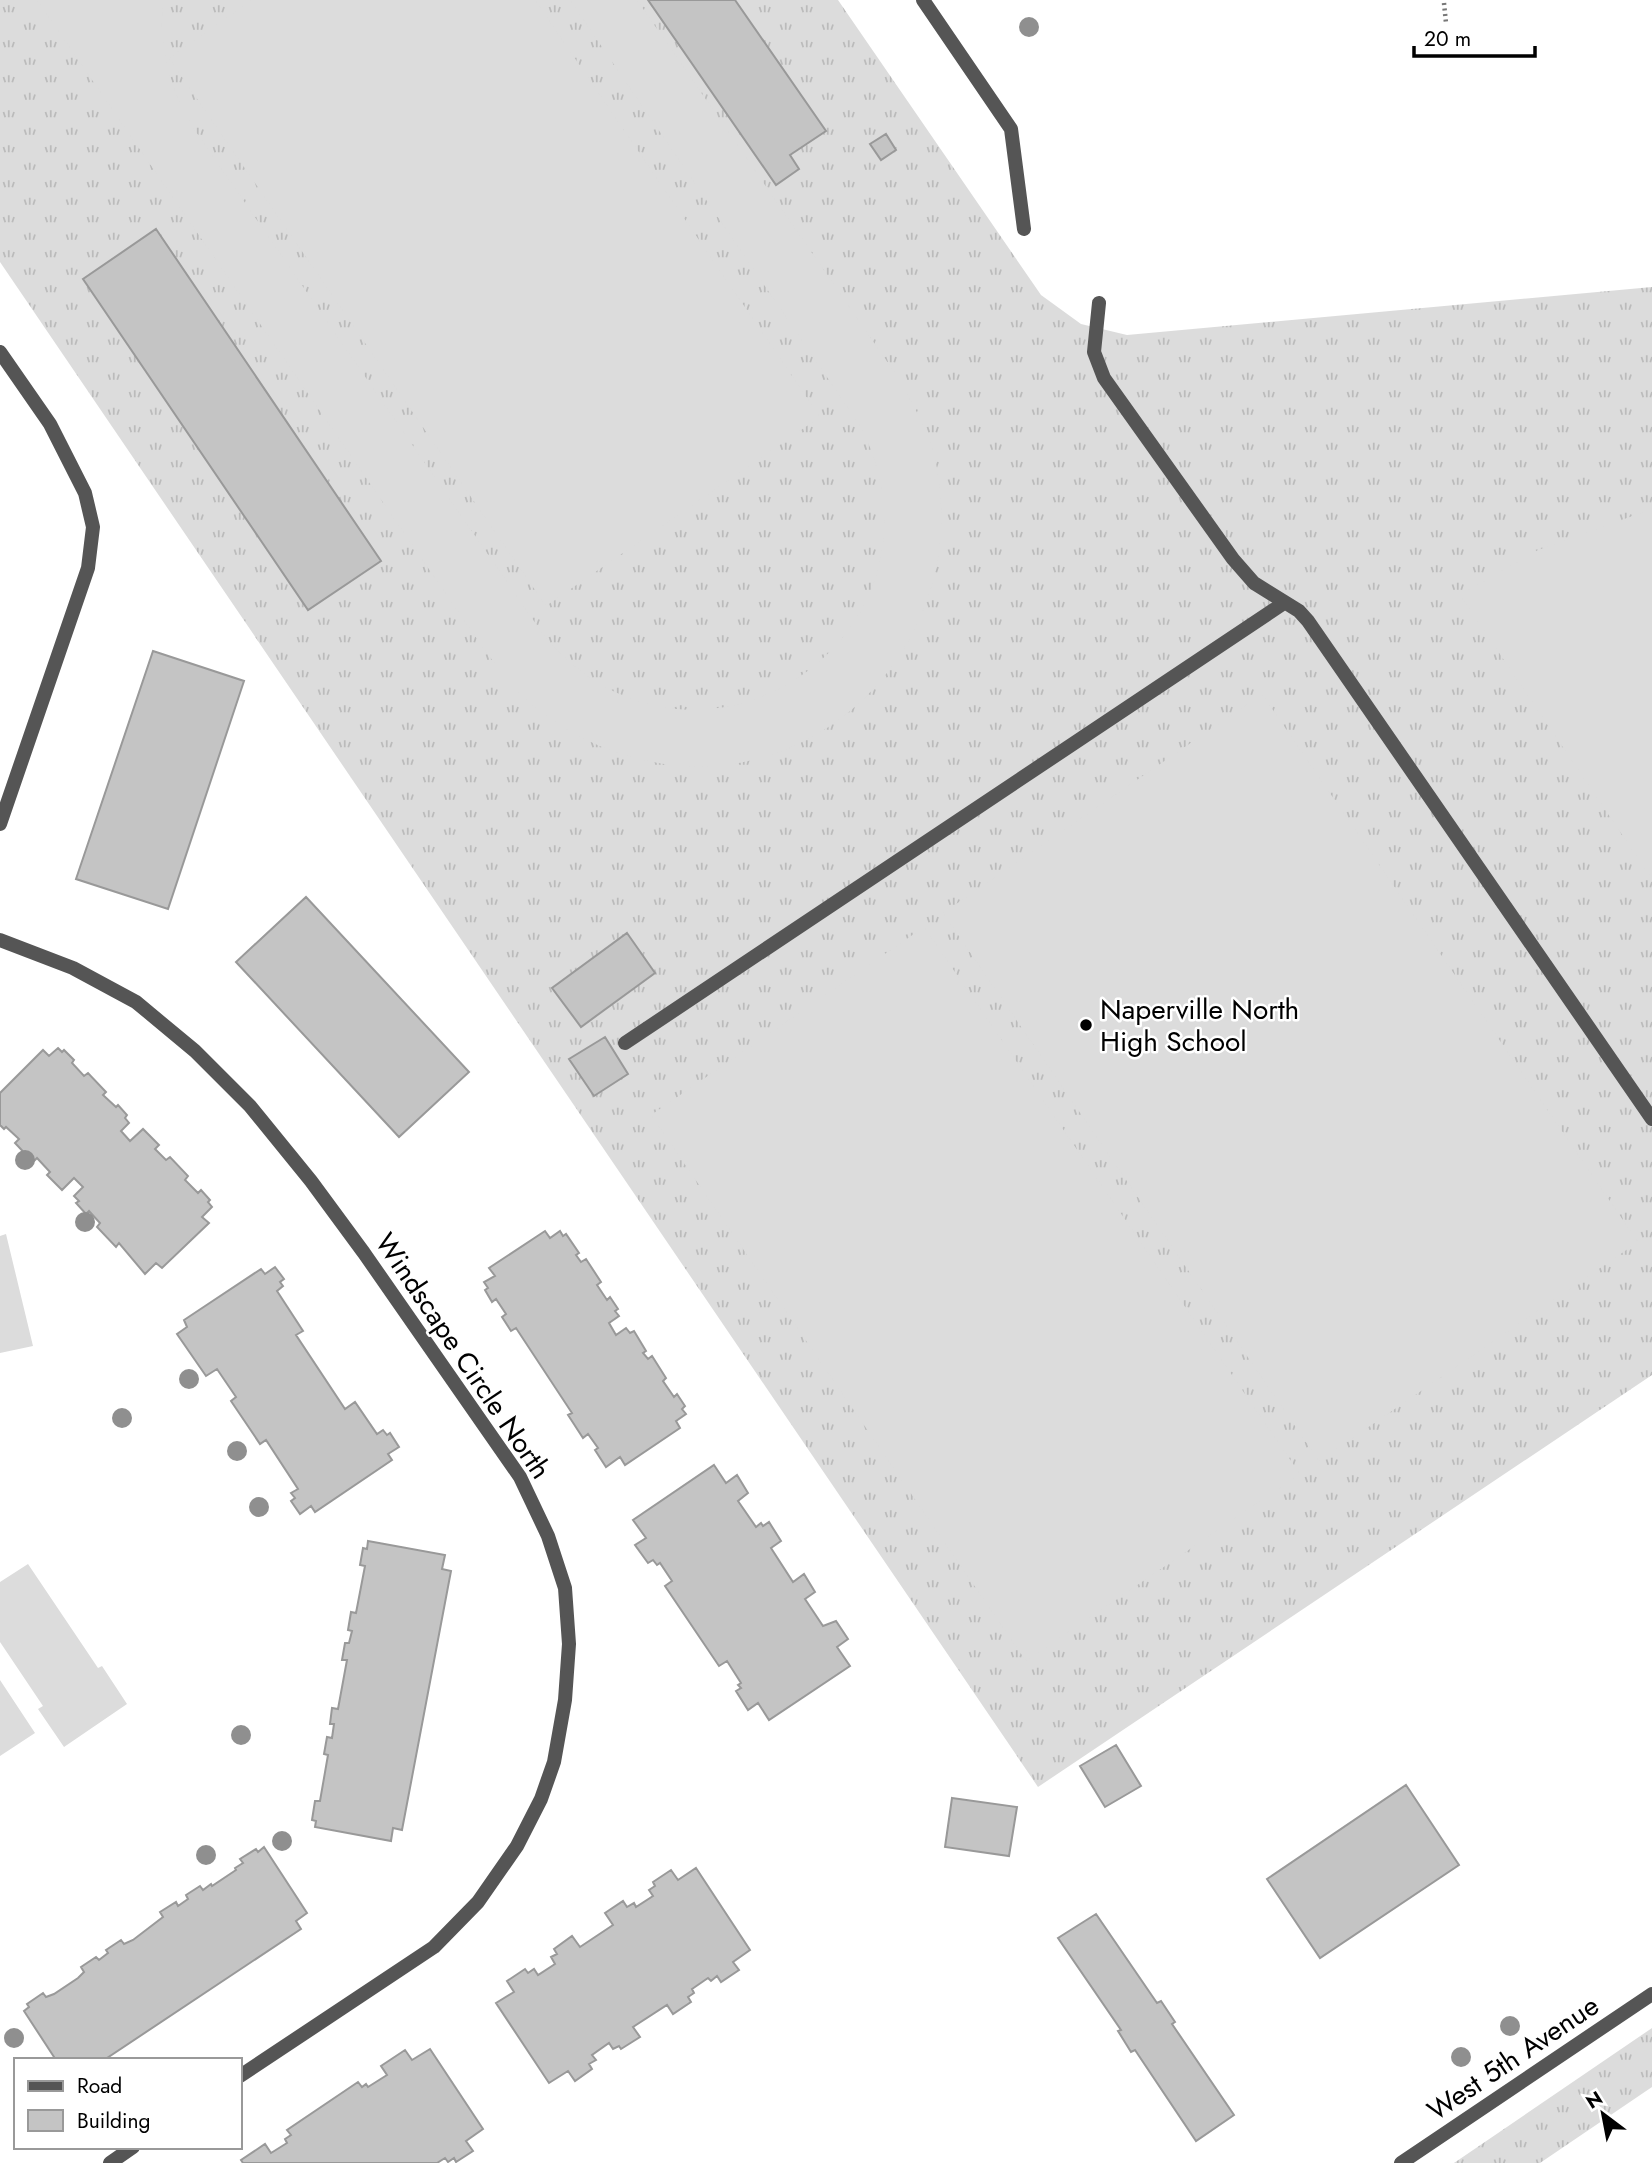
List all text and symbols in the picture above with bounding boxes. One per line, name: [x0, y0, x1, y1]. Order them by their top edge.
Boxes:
scale bar: [1414, 14, 1535, 58]
text: 20 m: [1424, 24, 1471, 54]
place label: Naperville North High School: [1100, 989, 1299, 1062]
marker: Naperville North High School: [1078, 1017, 1094, 1033]
street label: Windscape Circle North: [365, 1225, 561, 1487]
street label: West 5th Avenue: [1419, 1985, 1607, 2131]
legend: [14, 2058, 242, 2149]
text: Road: [77, 2071, 122, 2101]
north arrow: [1568, 2079, 1638, 2149]
text: N: [1581, 2085, 1608, 2115]
text: Building: [77, 2106, 150, 2136]

